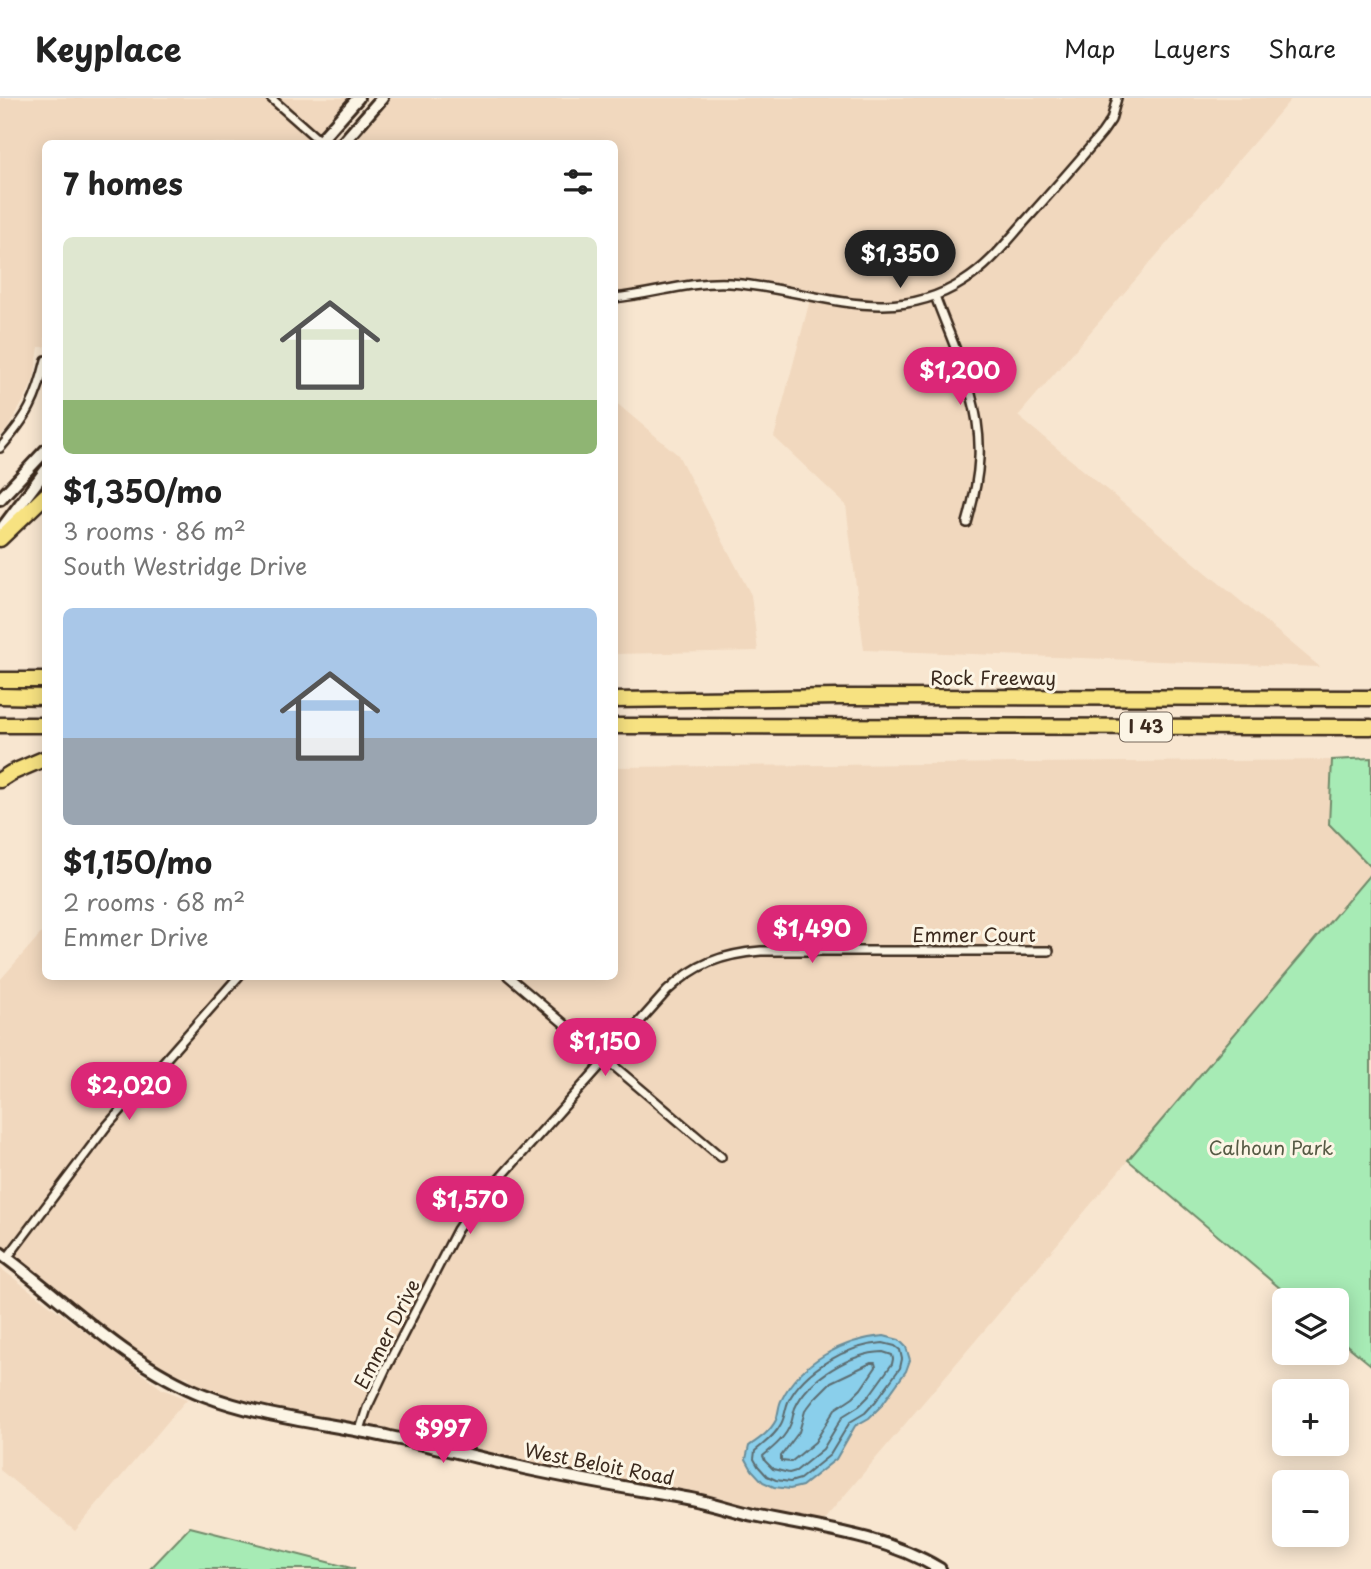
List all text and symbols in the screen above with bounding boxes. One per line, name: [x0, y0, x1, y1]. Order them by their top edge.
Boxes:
text: Keyplace: [35, 23, 182, 73]
text: Map: [1064, 30, 1115, 66]
text: Layers: [1153, 30, 1230, 66]
text: Share: [1268, 30, 1336, 66]
text: 7 homes: [63, 160, 183, 205]
icon: filters: [559, 163, 597, 201]
pin: $1,350: [843, 230, 957, 290]
text: $1,350: [861, 235, 939, 270]
icon: home: [267, 282, 393, 408]
pin: $1,200: [903, 348, 1017, 407]
text: $1,200: [920, 352, 1000, 387]
text: $1,350/mo: [63, 468, 222, 513]
text: 3 rooms · 86 m²: [63, 513, 246, 548]
text: South Westridge Drive: [63, 548, 307, 583]
icon: home: [267, 653, 393, 779]
street label: Rock Freeway: [930, 663, 1056, 691]
road number: I 43: [1120, 712, 1172, 742]
text: $1,150/mo: [63, 839, 212, 884]
text: 2 rooms · 68 m²: [63, 884, 245, 919]
pin: $1,490: [755, 906, 869, 965]
text: $1,490: [773, 910, 851, 945]
text: Emmer Drive: [63, 919, 208, 954]
street label: Emmer Court: [912, 920, 1036, 948]
pin: $1,150: [548, 1018, 662, 1078]
text: $1,150: [569, 1023, 641, 1058]
pin: $2,020: [72, 1062, 186, 1122]
text: $2,020: [87, 1067, 171, 1102]
park label: Calhoun Park: [1209, 1133, 1334, 1161]
pin: $1,570: [413, 1176, 527, 1236]
text: $1,570: [432, 1181, 508, 1216]
street label: Emmer Drive: [346, 1274, 426, 1393]
map controls: [1272, 1288, 1349, 1547]
button: layers: [1272, 1288, 1349, 1365]
button: +: [1272, 1379, 1349, 1456]
pin: $997: [402, 1406, 484, 1465]
text: $997: [415, 1410, 471, 1445]
street label: West Beloit Road: [522, 1435, 676, 1491]
button: −: [1272, 1470, 1349, 1547]

